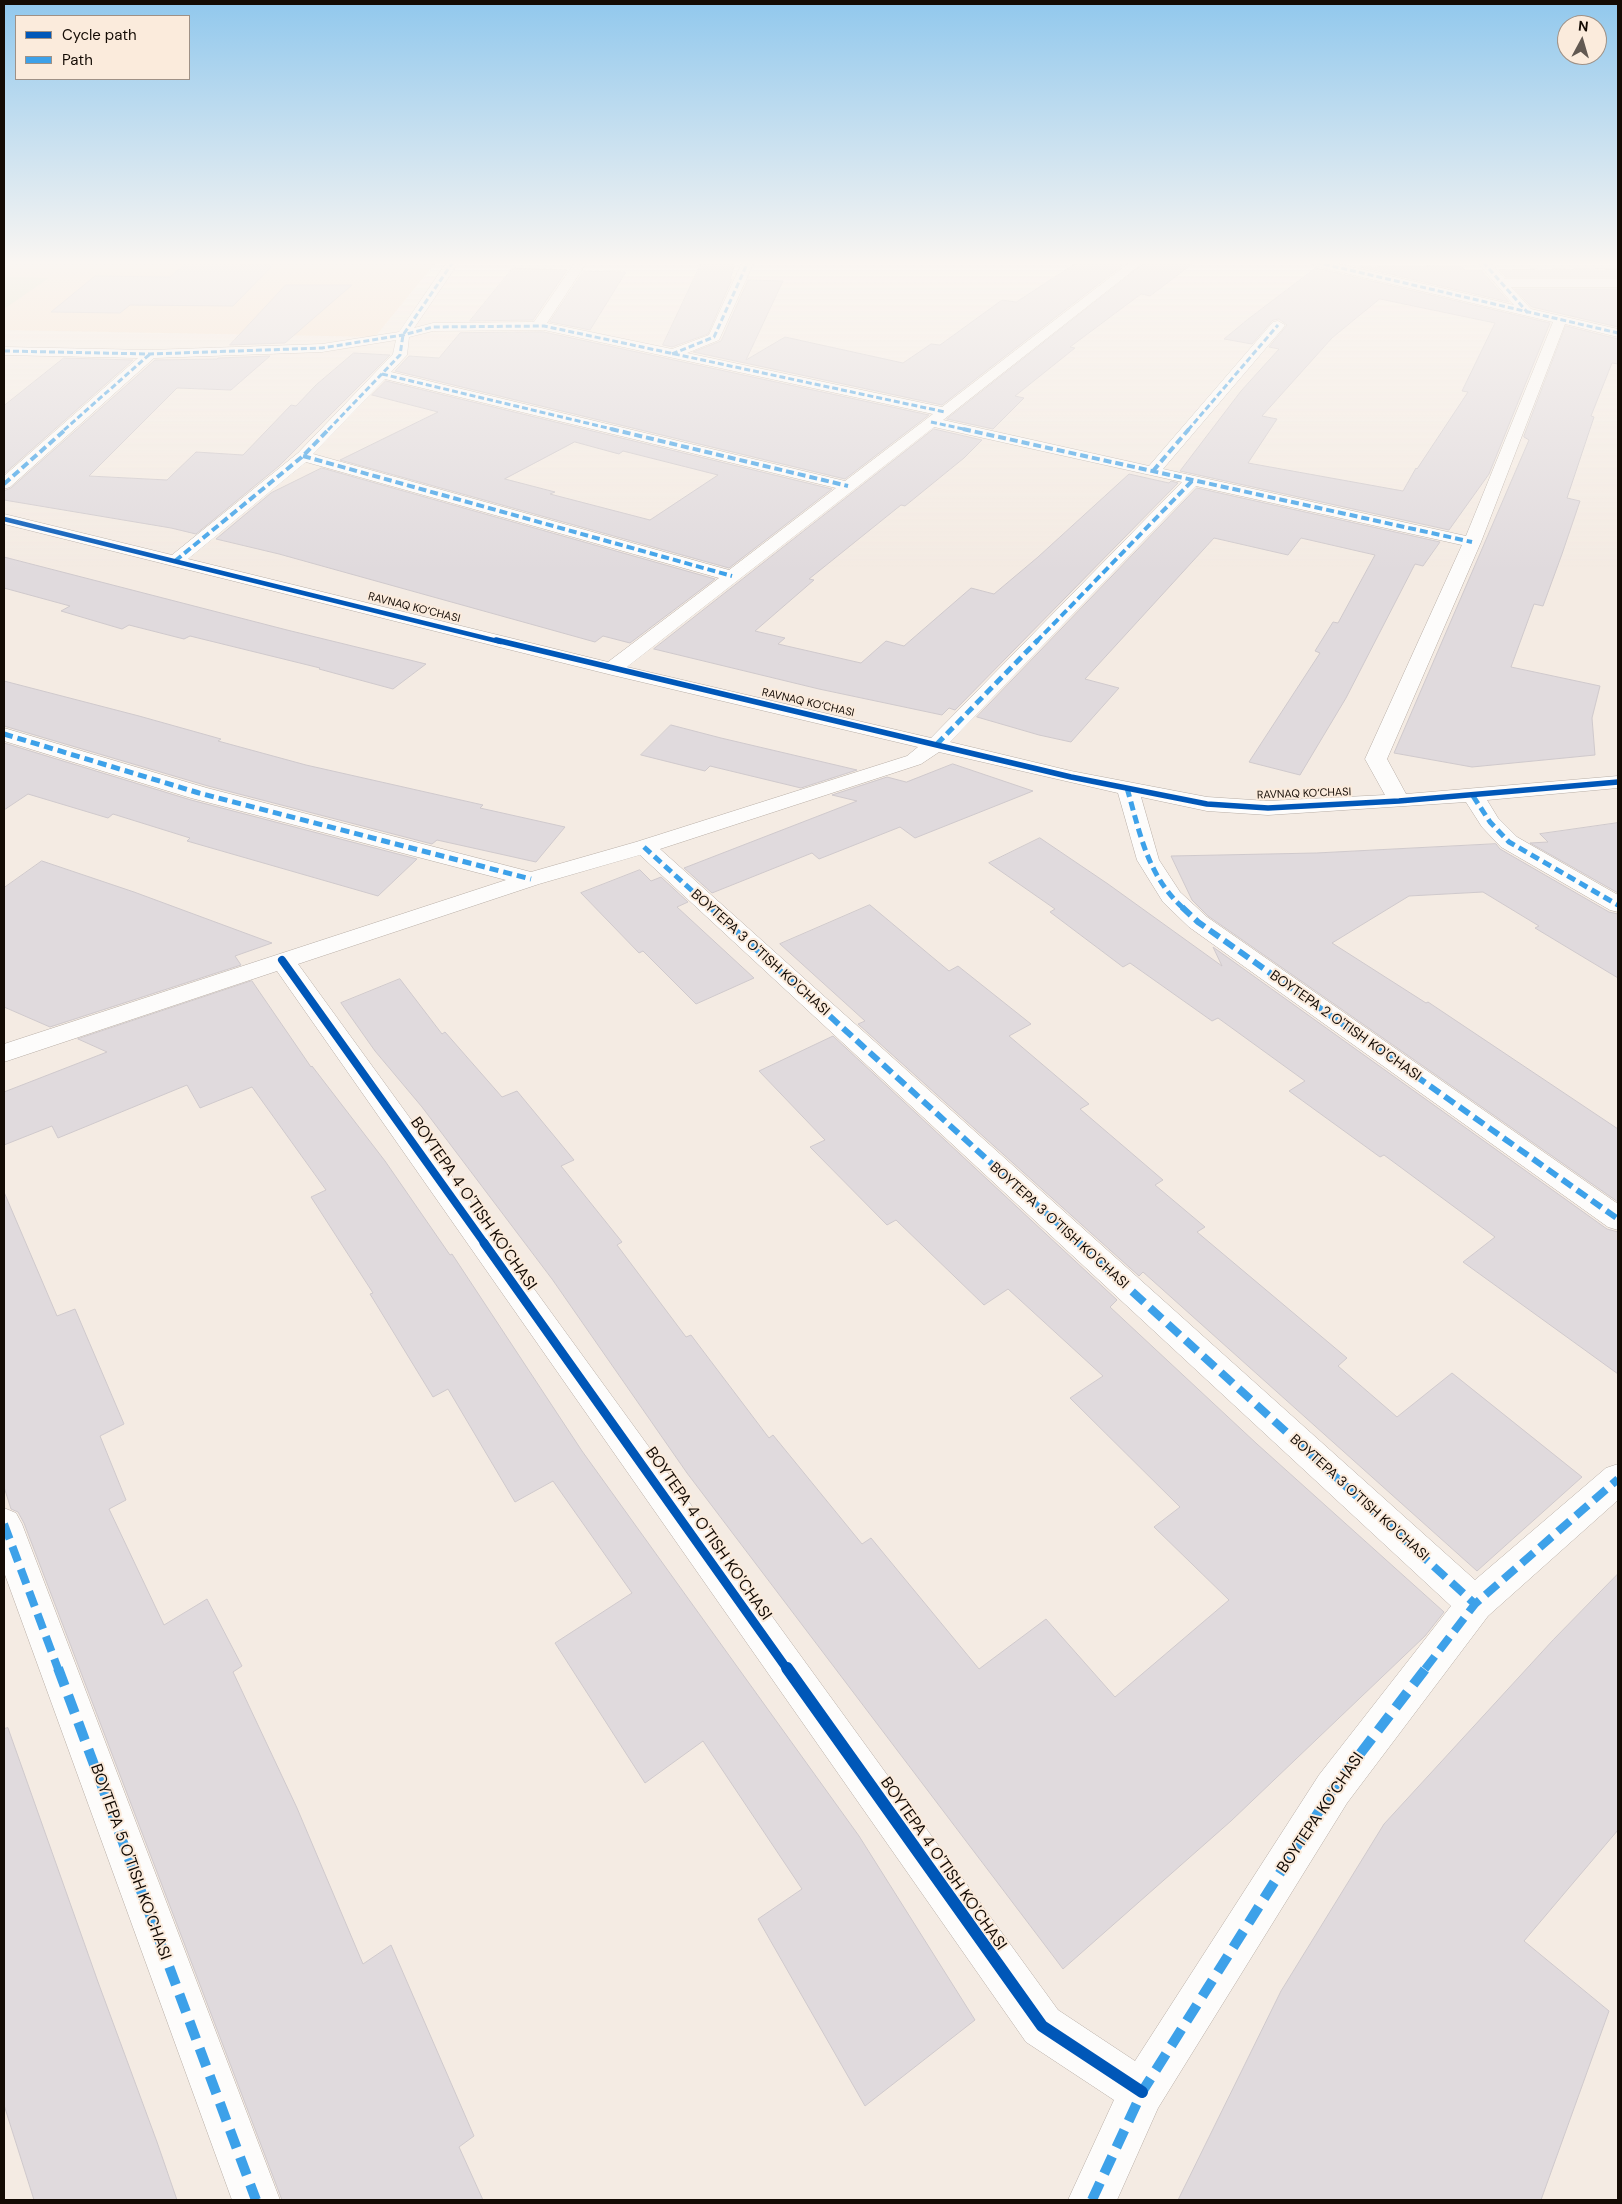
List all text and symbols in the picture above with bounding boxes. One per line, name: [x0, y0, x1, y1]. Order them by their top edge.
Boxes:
legend: [15, 15, 190, 80]
north arrow: [1557, 15, 1607, 65]
text: N: [1577, 17, 1589, 36]
text: Cycle path: [62, 25, 137, 45]
text: Path: [62, 50, 93, 70]
street label: RAVNAQ KO‘CHASI: [367, 590, 461, 626]
street label: RAVNAQ KO‘CHASI: [760, 686, 856, 720]
street label: RAVNAQ KO‘CHASI: [1257, 786, 1351, 802]
street label: BOYTEPA 3 O'TISH KO'CHASI: [687, 886, 833, 1020]
street label: BOYTEPA 2 O'TISH KO'CHASI: [1266, 967, 1424, 1085]
street label: BOYTEPA 4 O'TISH KO'CHASI: [406, 1114, 540, 1294]
street label: BOYTEPA 3 O'TISH KO'CHASI: [986, 1159, 1132, 1293]
street label: BOYTEPA 3 O'TISH KO'CHASI: [1286, 1431, 1432, 1565]
street label: BOYTEPA 4 O'TISH KO'CHASI: [641, 1444, 775, 1624]
street label: BOYTEPA KO'CHASI: [1274, 1749, 1368, 1877]
street label: BOYTEPA 5 O'TISH KO'CHASI: [86, 1761, 174, 1963]
street label: BOYTEPA 4 O'TISH KO'CHASI: [876, 1774, 1010, 1954]

